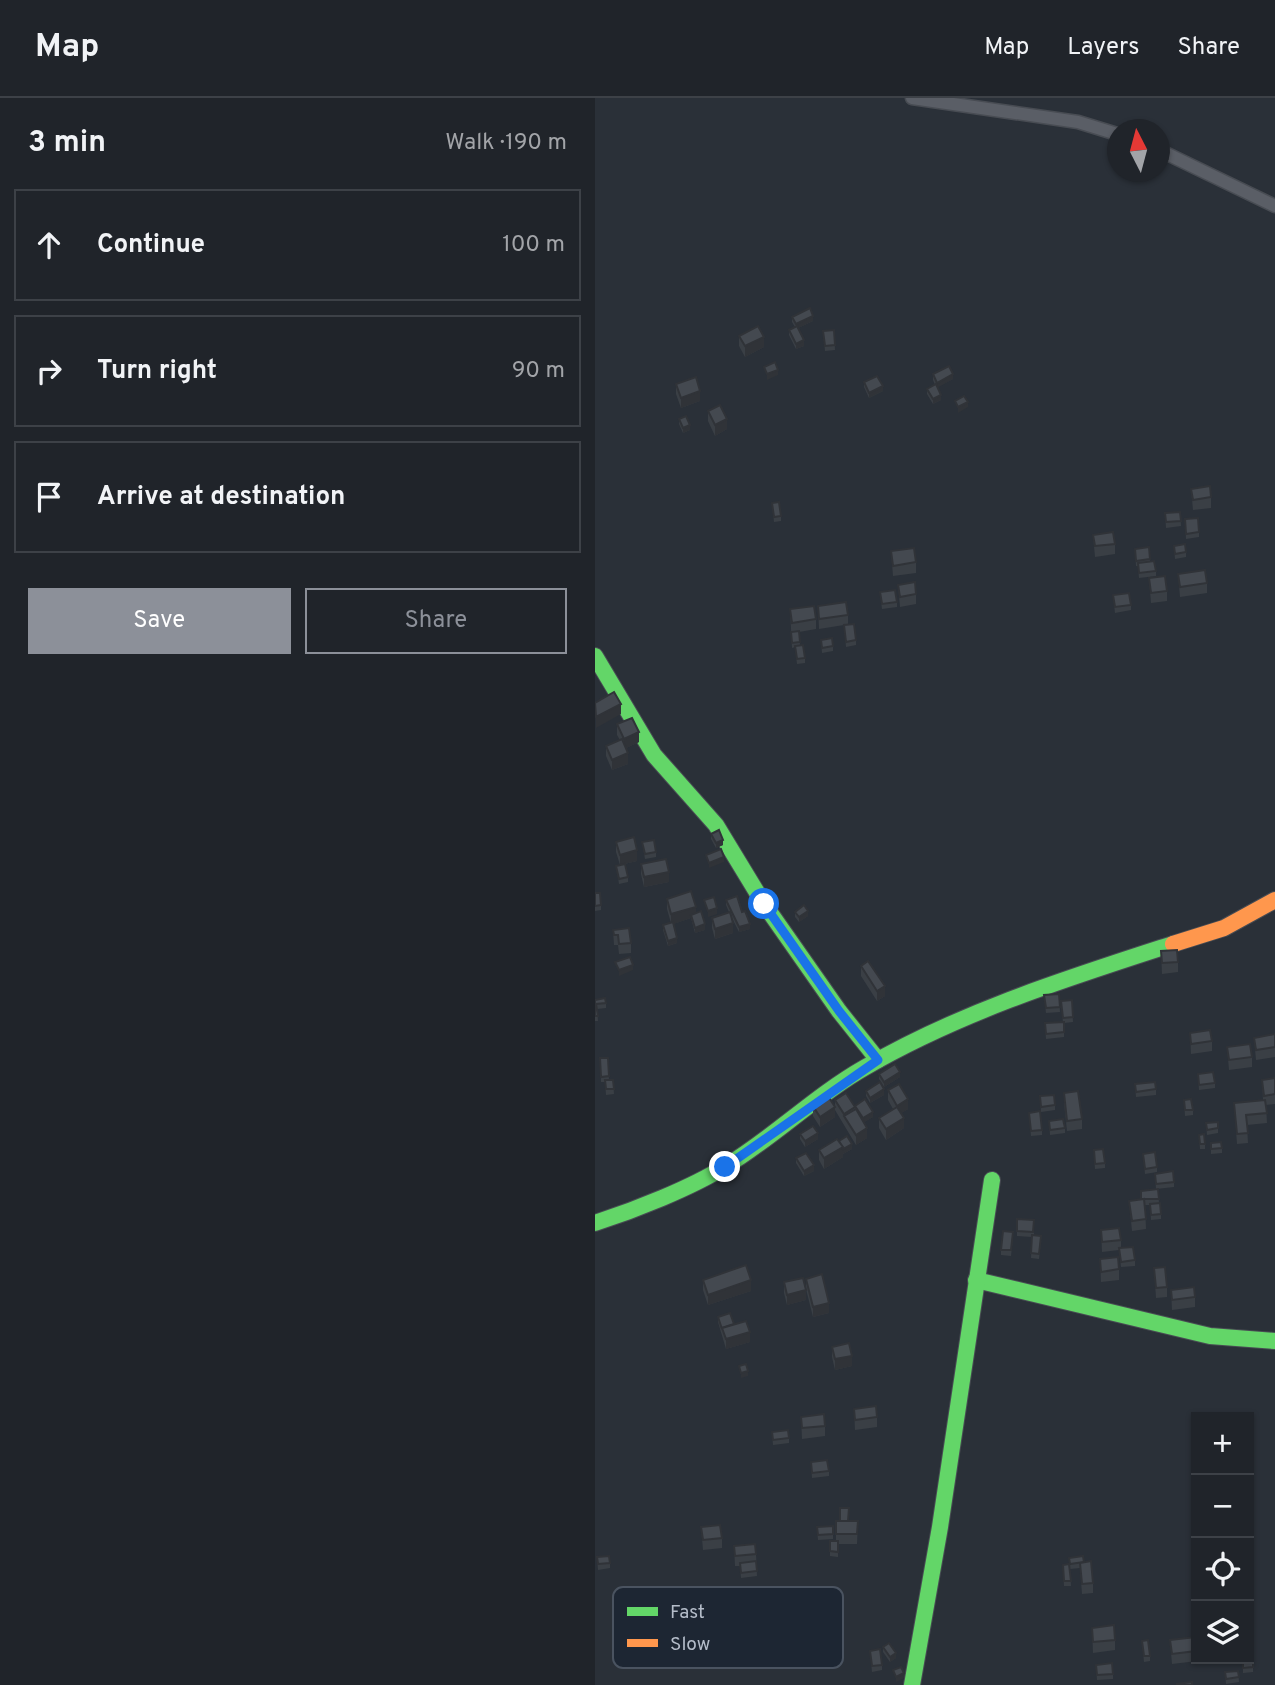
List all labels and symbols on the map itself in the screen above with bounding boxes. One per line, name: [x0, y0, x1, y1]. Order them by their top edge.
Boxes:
north arrow: [1107, 119, 1170, 182]
route start: [748, 888, 779, 919]
route end: [709, 1151, 740, 1182]
legend: [613, 1587, 843, 1668]
text: Fast: [670, 1601, 705, 1625]
text: Slow: [670, 1633, 710, 1657]

